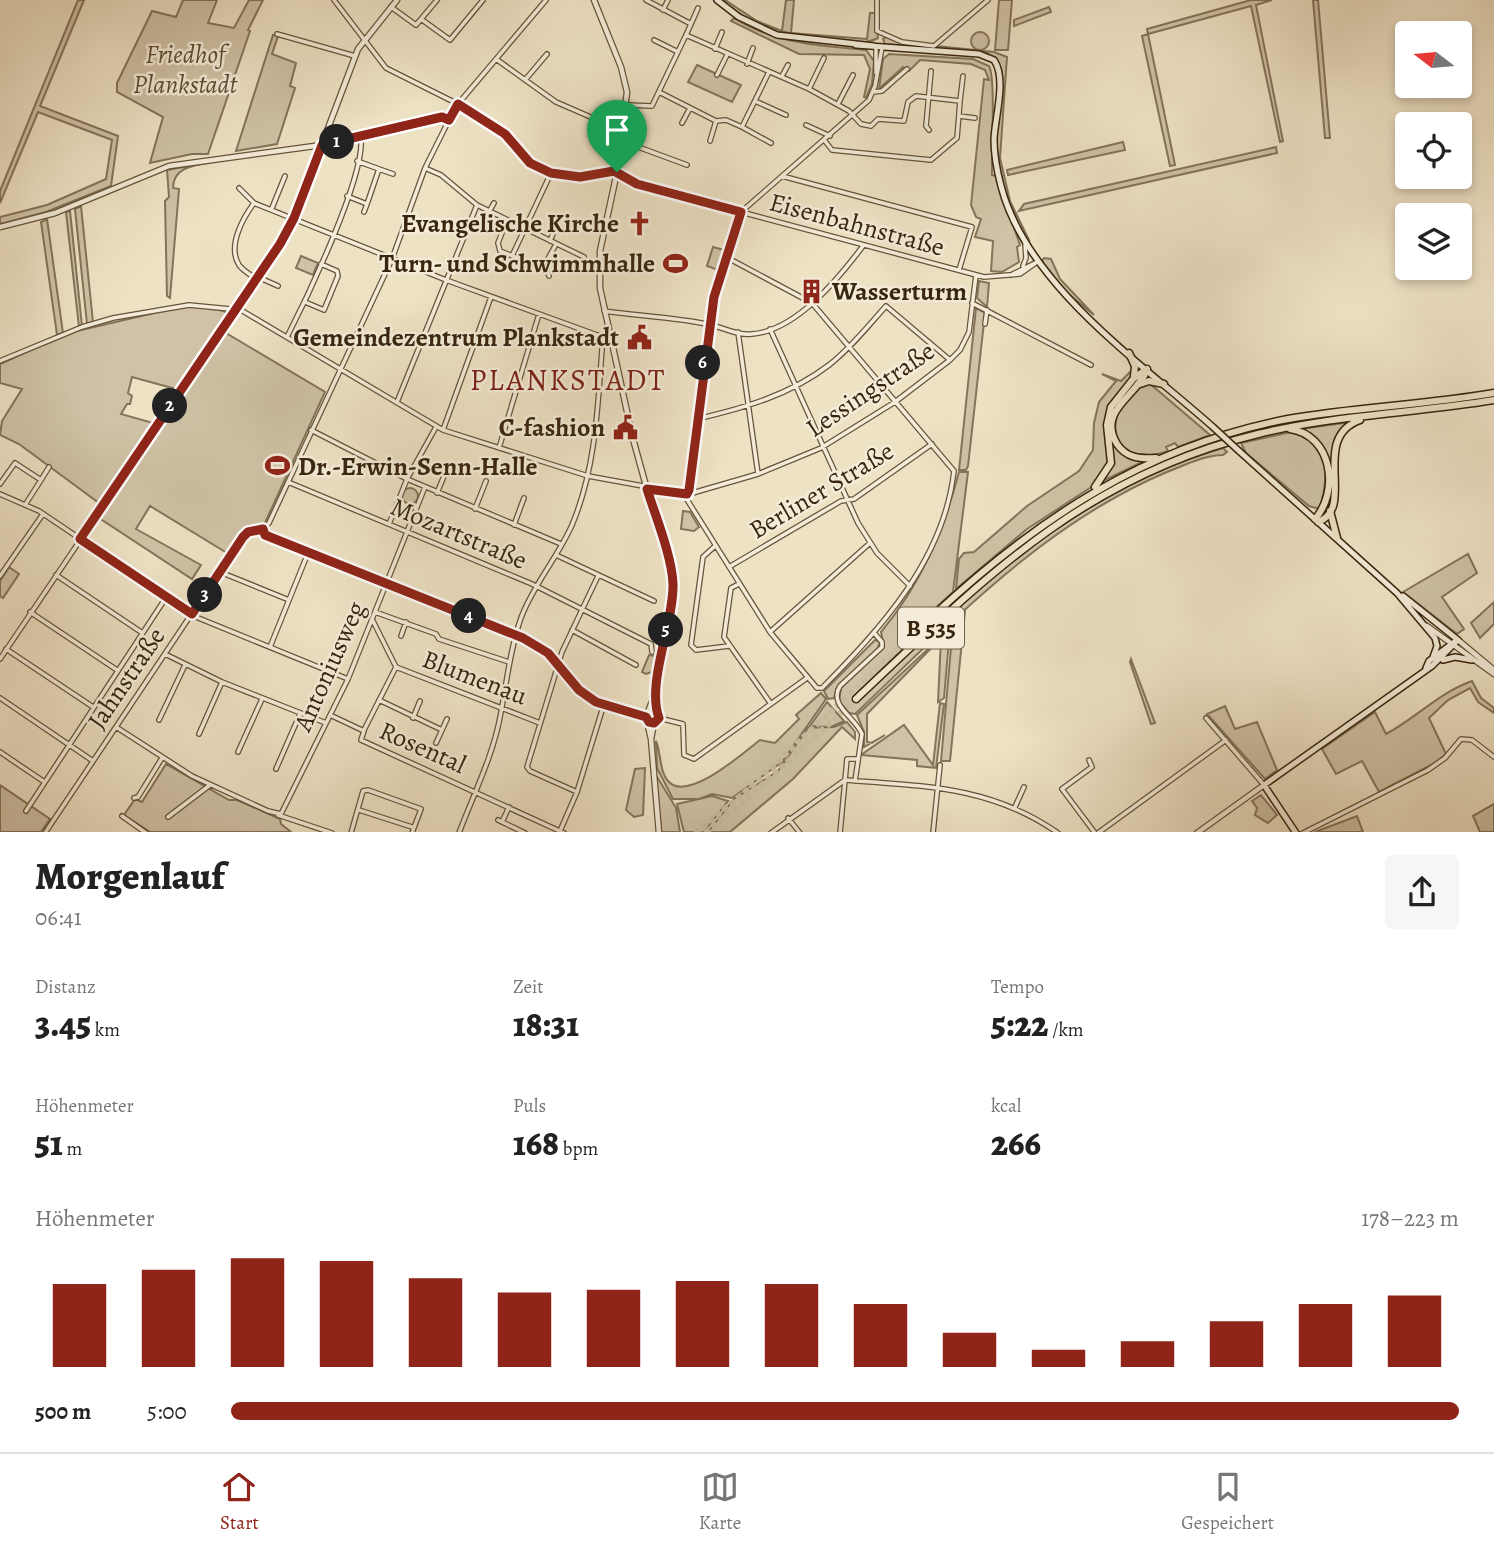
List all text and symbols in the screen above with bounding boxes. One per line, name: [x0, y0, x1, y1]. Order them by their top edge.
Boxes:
north arrow: [1395, 21, 1472, 98]
map controls: [1395, 21, 1472, 280]
park label: Friedhof Plankstadt: [133, 37, 239, 102]
pin: [587, 100, 647, 172]
icon: arrive: [598, 111, 636, 149]
button: locate: [1395, 112, 1472, 189]
pin: 1: [320, 124, 354, 160]
text: 1: [333, 128, 340, 154]
street label: Eisenbahnstraße: [766, 184, 948, 265]
button: layers: [1395, 203, 1472, 280]
place label: Evangelische Kirche: [401, 206, 619, 241]
church icon: Evangelische Kirche: [625, 209, 653, 237]
place label: Turn- und Schwimmhalle: [379, 246, 655, 281]
sports icon: Turn- und Schwimmhalle: [661, 249, 689, 277]
place label: Wasserturm: [831, 274, 967, 309]
building icon: Wasserturm: [798, 277, 826, 305]
place label: Gemeindezentrum Plankstadt: [293, 320, 619, 355]
public building icon: Gemeindezentrum Plankstadt: [625, 323, 653, 351]
street label: Lessingstraße: [799, 333, 941, 445]
pin: 6: [686, 346, 720, 380]
text: 6: [698, 349, 707, 375]
district label: PLANKSTADT: [470, 360, 666, 400]
pin: 2: [152, 388, 188, 424]
text: 2: [165, 392, 174, 418]
place label: C-fashion: [499, 410, 605, 445]
public building icon: C-fashion: [611, 413, 639, 441]
street label: Berliner Straße: [742, 434, 900, 547]
place label: Dr.-Erwin-Senn-Halle: [298, 449, 538, 484]
sports icon: Dr.-Erwin-Senn-Halle: [264, 452, 292, 480]
street label: Mozartstraße: [385, 489, 532, 578]
pin: 3: [188, 578, 222, 612]
text: 3: [200, 581, 209, 607]
street label: Antoniusweg: [285, 596, 374, 738]
pin: 4: [452, 598, 486, 634]
text: 4: [464, 602, 473, 628]
road number: B 535: [898, 608, 964, 648]
pin: 5: [648, 612, 684, 648]
text: 5: [661, 616, 670, 642]
street label: Jahnstraße: [80, 620, 173, 736]
street label: Blumenau: [417, 641, 533, 714]
street label: Rosental: [374, 713, 472, 782]
text: Morgenlauf: [35, 850, 225, 902]
button: share: [1385, 855, 1459, 929]
text: 06:41: [35, 902, 82, 933]
text: Distanz: [35, 974, 96, 1000]
text: Zeit: [513, 974, 544, 1000]
text: Tempo: [991, 974, 1044, 1000]
text: 3.45: [35, 1000, 91, 1048]
text: 18:31: [513, 1000, 579, 1048]
text: 5:22: [991, 1000, 1048, 1048]
text: km: [91, 1017, 120, 1043]
text: /km: [1048, 1017, 1084, 1043]
text: Höhenmeter: [35, 1093, 134, 1119]
text: Puls: [513, 1093, 546, 1119]
text: kcal: [991, 1093, 1021, 1119]
text: 51: [35, 1119, 63, 1167]
text: 168: [513, 1119, 559, 1167]
text: 266: [991, 1119, 1041, 1167]
text: m: [63, 1136, 82, 1162]
text: bpm: [559, 1136, 598, 1162]
text: Höhenmeter: [35, 1203, 155, 1234]
text: 178–223 m: [1361, 1203, 1459, 1234]
text: 500 m: [35, 1396, 91, 1427]
text: 5:00: [147, 1396, 187, 1427]
tab: Start: [220, 1468, 259, 1536]
tab: Karte: [699, 1468, 741, 1536]
tab: Gespeichert: [1181, 1468, 1274, 1536]

